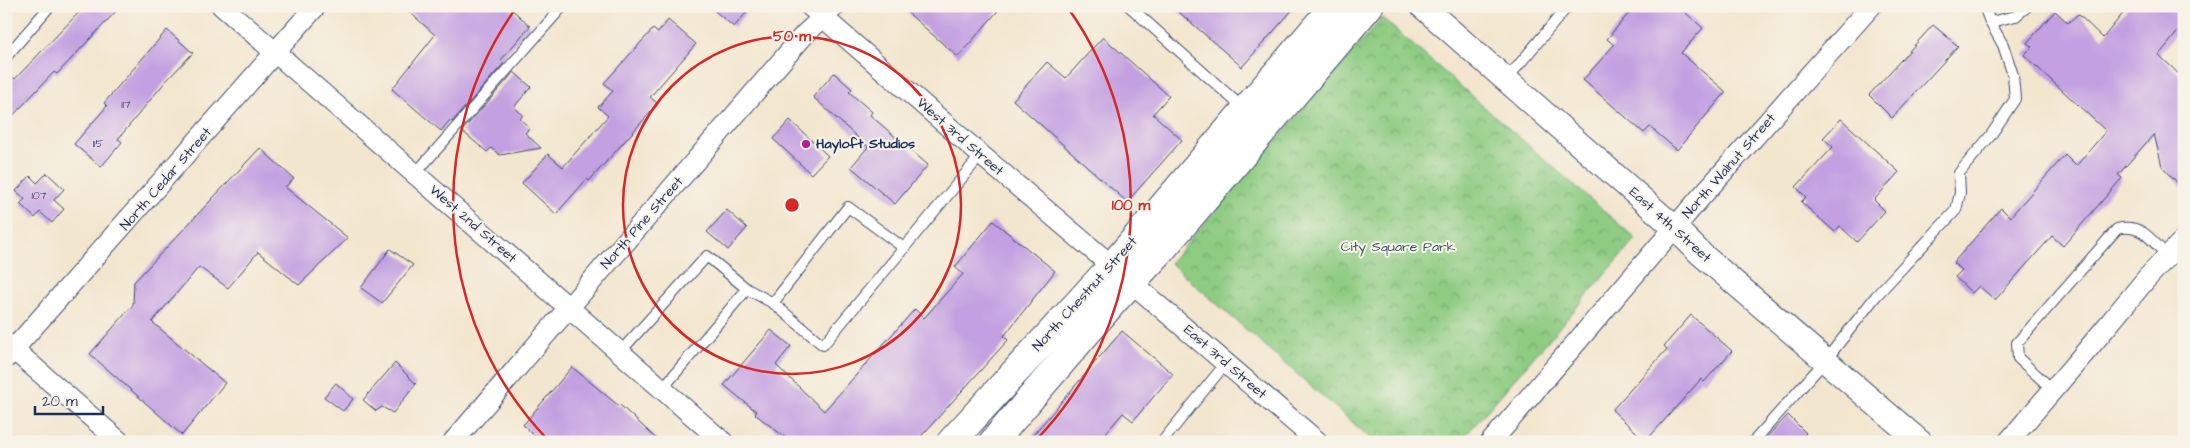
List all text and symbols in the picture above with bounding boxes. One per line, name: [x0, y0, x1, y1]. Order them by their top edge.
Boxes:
text: 50 m: [773, 26, 811, 47]
street label: West 3rd Street: [912, 93, 1008, 181]
house number: 117: [121, 97, 131, 112]
street label: North Walnut Street: [1678, 109, 1781, 223]
street label: North Cedar Street: [116, 123, 217, 235]
place label: Hayloft Studios: [816, 134, 915, 154]
house number: 115: [93, 136, 104, 151]
marker: Hayloft Studios: [800, 138, 812, 150]
street label: North Pine Street: [596, 172, 688, 274]
street label: West 2nd Street: [425, 180, 521, 268]
street label: East 4th Street: [1624, 183, 1716, 268]
house number: 107: [31, 188, 47, 203]
text: 100 m: [1112, 195, 1151, 216]
centre of rings: [783, 196, 801, 214]
street label: North Chestnut Street: [1028, 232, 1142, 356]
park label: City Square Park: [1341, 237, 1456, 257]
street label: East 3rd Street: [1179, 320, 1271, 404]
scale bar: [35, 383, 102, 415]
text: 20 m: [42, 391, 78, 412]

